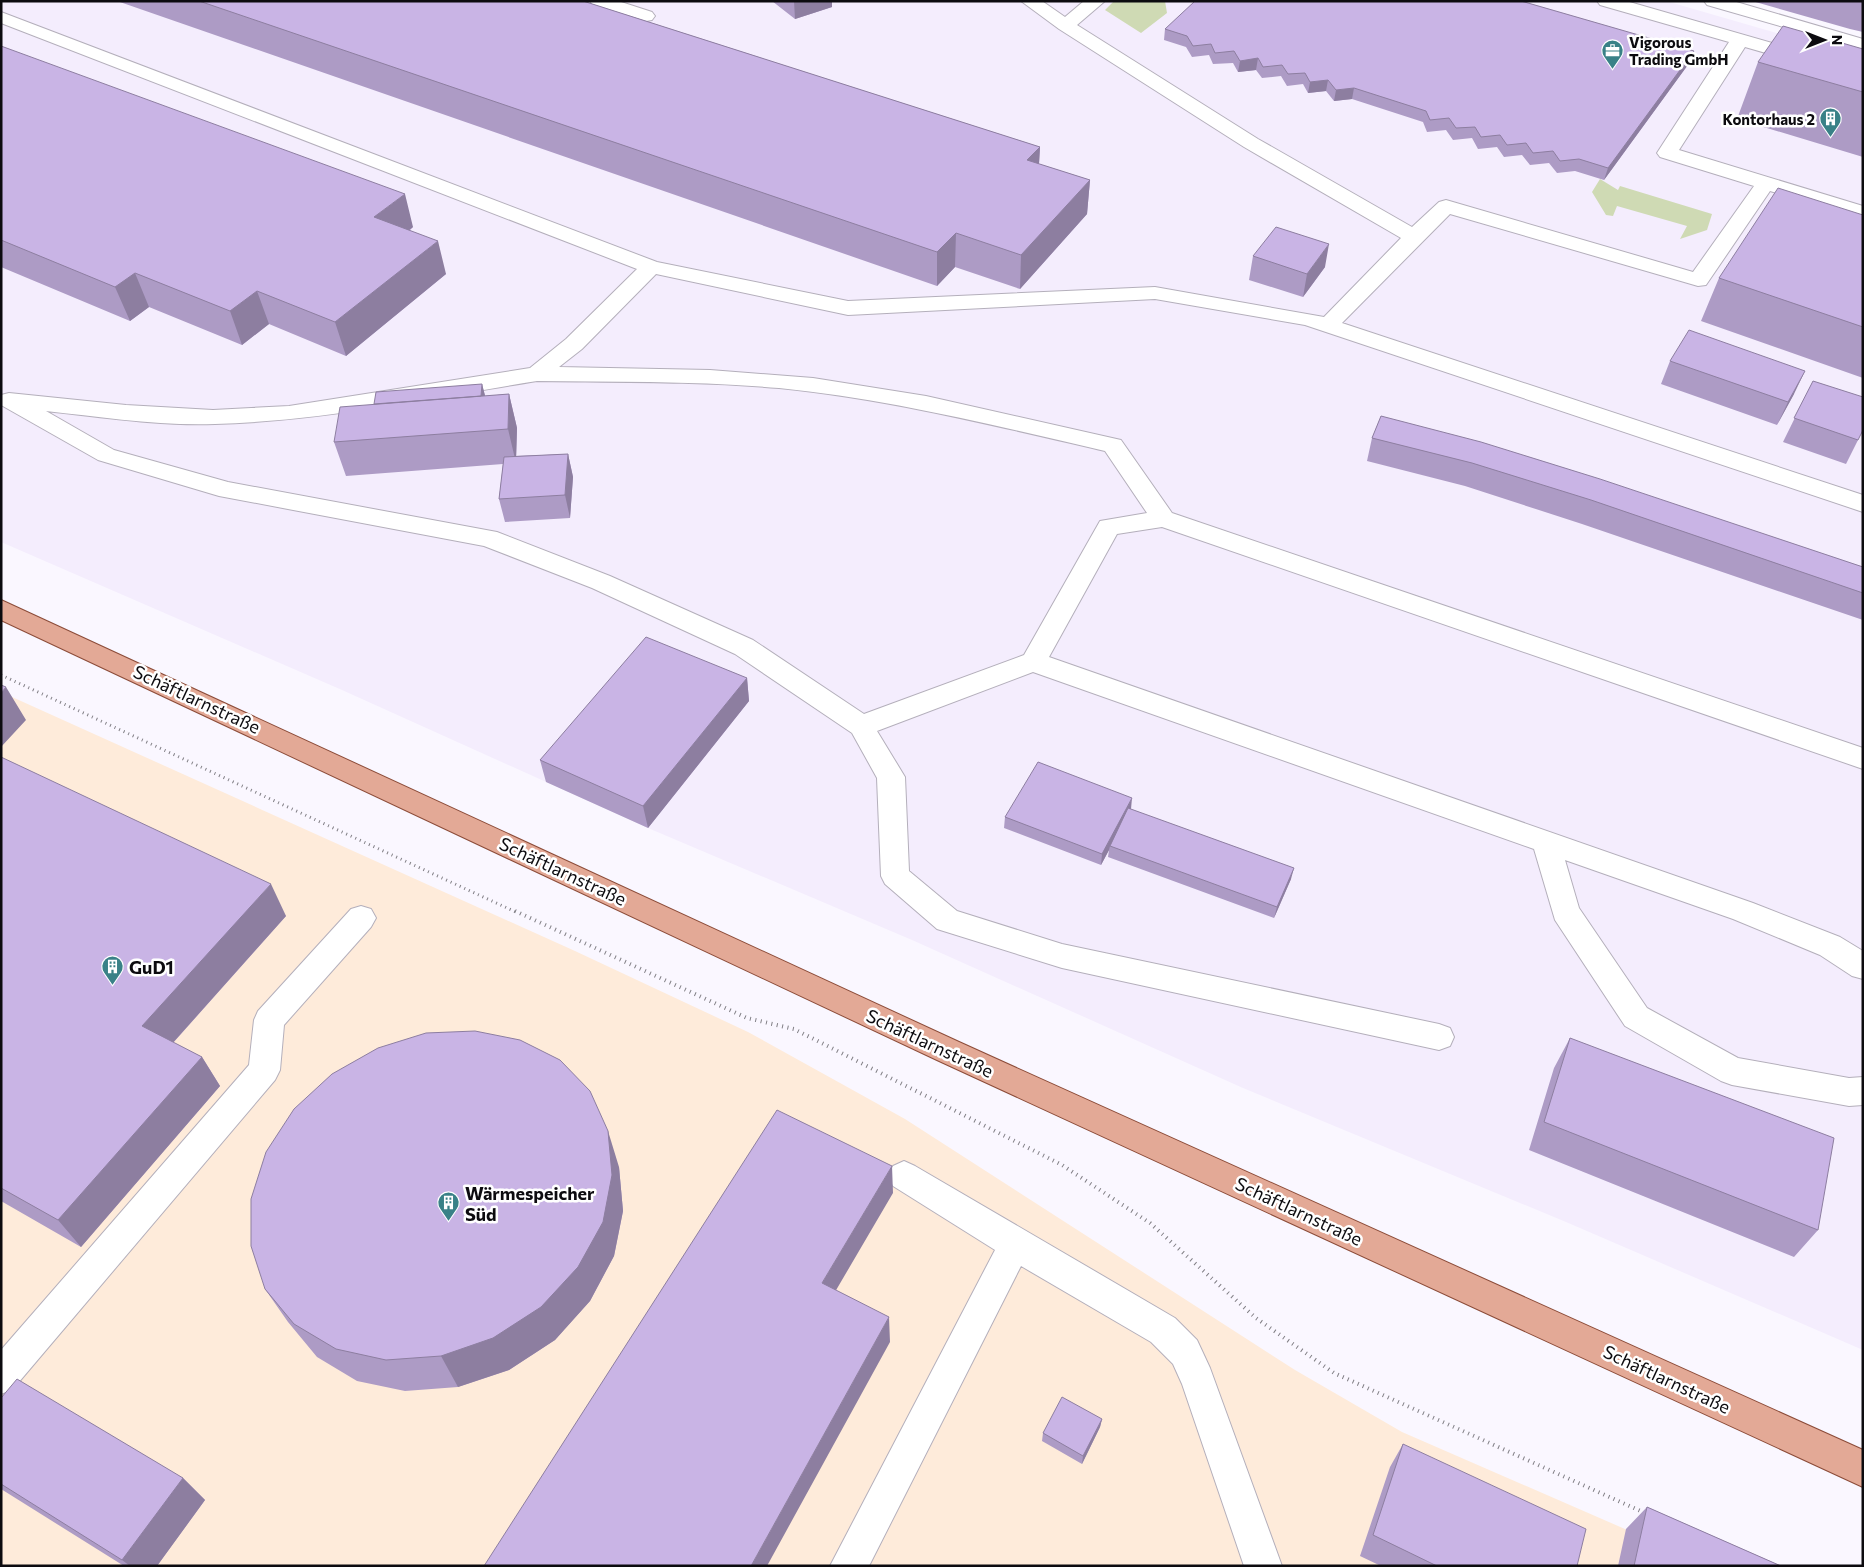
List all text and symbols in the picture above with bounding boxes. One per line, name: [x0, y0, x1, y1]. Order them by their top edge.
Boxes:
north arrow: [1799, 15, 1849, 65]
place label: Vigorous Trading GmbH: [1629, 33, 1729, 68]
text: N: [1829, 35, 1846, 45]
office icon: Vigorous Trading GmbH: [1601, 39, 1625, 70]
building icon: Kontorhaus 2: [1819, 107, 1843, 138]
place label: Kontorhaus 2: [1723, 110, 1815, 128]
street label: Schäftlarnstraße: [130, 660, 264, 738]
street label: Schäftlarnstraße: [496, 832, 630, 910]
building icon: GuD1: [101, 955, 125, 986]
place label: GuD1: [129, 956, 174, 978]
street label: Schäftlarnstraße: [863, 1004, 997, 1082]
street label: Schäftlarnstraße: [1232, 1172, 1366, 1250]
place label: Wärmespeicher Süd: [465, 1182, 595, 1225]
building icon: Wärmespeicher Süd: [437, 1191, 461, 1222]
street label: Schäftlarnstraße: [1600, 1340, 1734, 1418]

